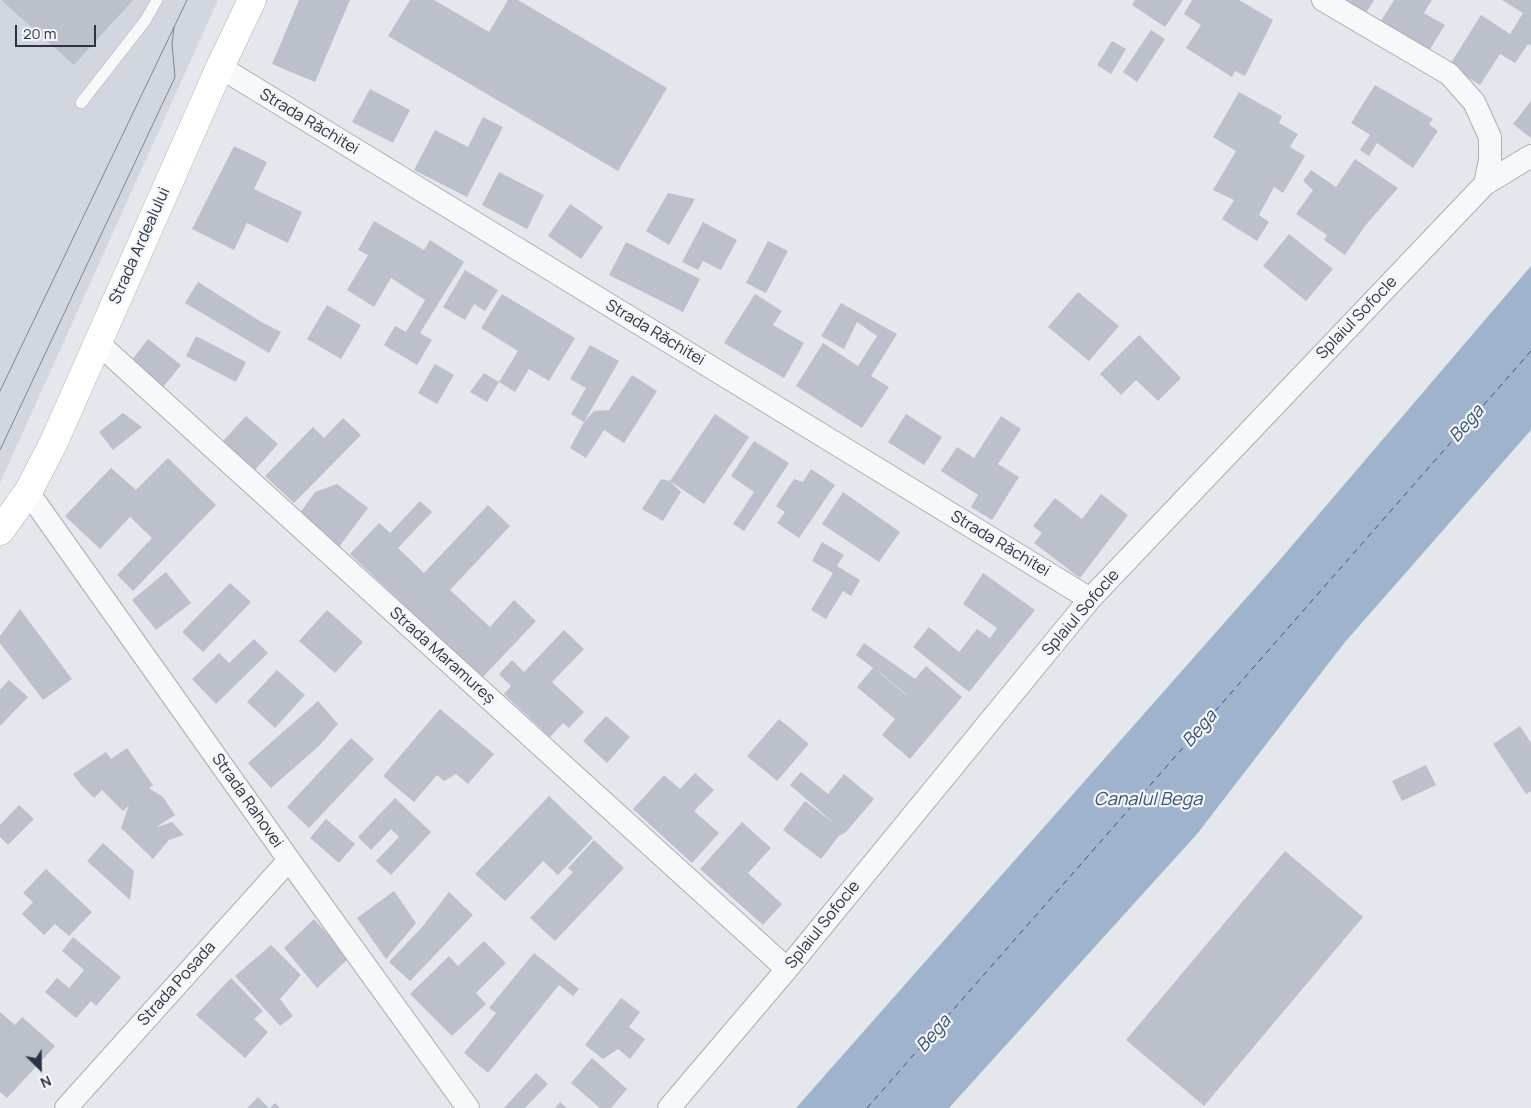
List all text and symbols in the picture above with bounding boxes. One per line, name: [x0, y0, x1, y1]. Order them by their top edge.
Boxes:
scale bar: [18, 15, 99, 47]
text: 20 m: [23, 23, 56, 44]
street label: Strada Răchitei: [256, 85, 362, 159]
street label: Strada Ardealului: [106, 185, 174, 307]
street label: Splaiul Sofocle: [1313, 272, 1401, 364]
street label: Strada Răchitei: [602, 296, 708, 370]
water label: Bega: [1445, 401, 1489, 447]
street label: Strada Răchitei: [947, 507, 1053, 581]
street label: Splaiul Sofocle: [1038, 566, 1124, 660]
street label: Strada Maramureș: [385, 604, 499, 708]
water label: Bega: [1178, 706, 1222, 752]
street label: Strada Rahovei: [207, 750, 287, 852]
water label: Canalul Bega: [1094, 789, 1202, 811]
street label: Splaiul Sofocle: [782, 877, 864, 973]
street label: Strada Posada: [134, 938, 220, 1030]
water label: Bega: [912, 1011, 956, 1057]
north arrow: [15, 1043, 65, 1093]
text: N: [38, 1072, 54, 1093]

